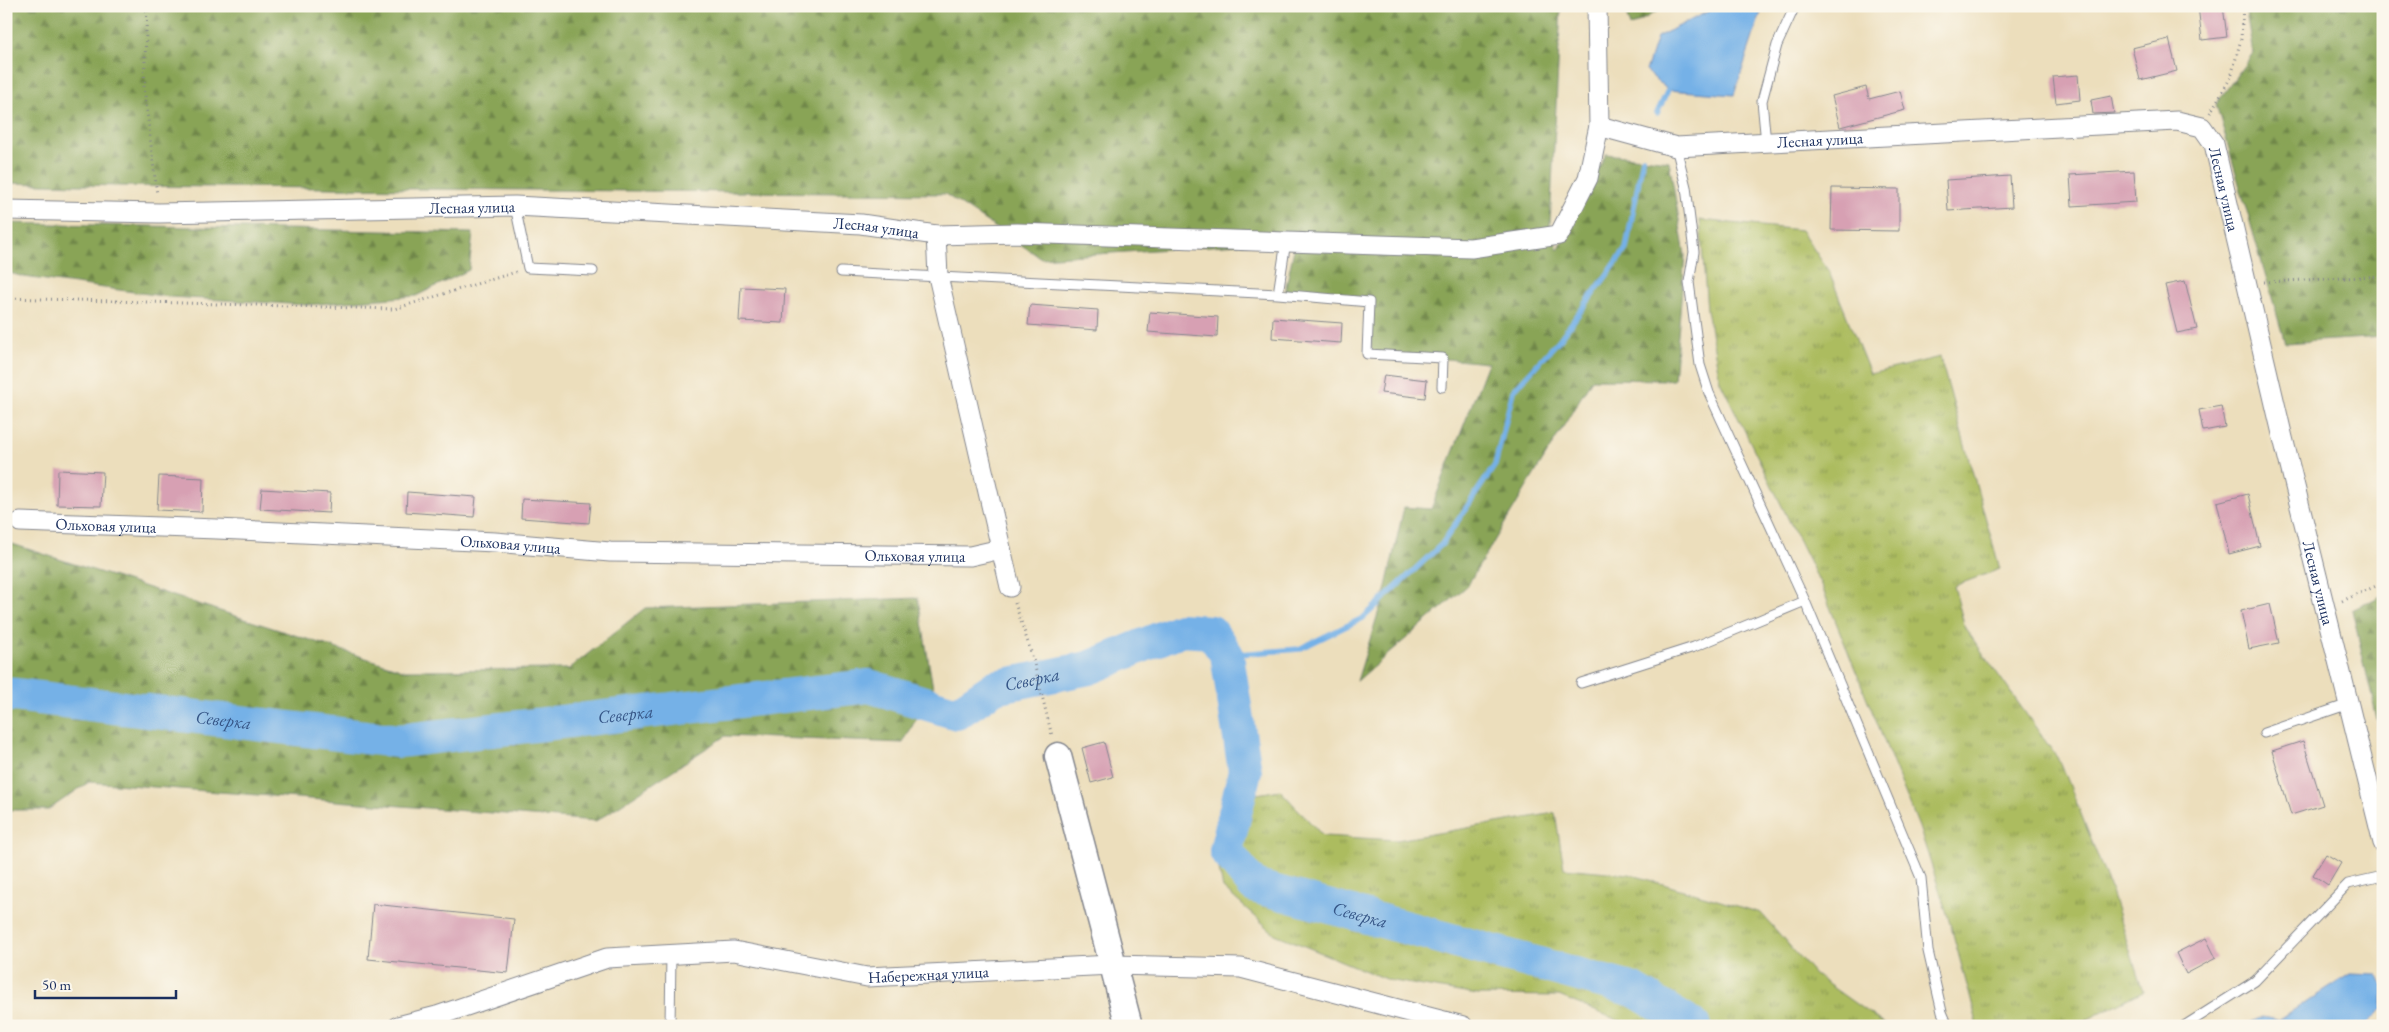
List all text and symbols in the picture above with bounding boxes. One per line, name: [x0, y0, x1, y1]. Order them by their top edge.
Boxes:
street label: Лесная улица: [1776, 127, 1864, 153]
street label: Лесная улица: [2204, 145, 2244, 234]
street label: Лесная улица: [429, 196, 516, 219]
street label: Лесная улица: [833, 213, 921, 243]
street label: Ольховая улица: [55, 513, 157, 538]
street label: Ольховая улица: [460, 530, 562, 559]
street label: Лесная улица: [2298, 538, 2339, 628]
street label: Ольховая улица: [865, 545, 966, 567]
water label: Северка: [1002, 662, 1062, 696]
water label: Северка: [597, 699, 655, 729]
water label: Северка: [194, 705, 253, 734]
water label: Северка: [1330, 896, 1390, 933]
street label: Набережная улица: [867, 961, 990, 988]
scale bar: [35, 967, 176, 999]
text: 50 m: [42, 975, 71, 994]

